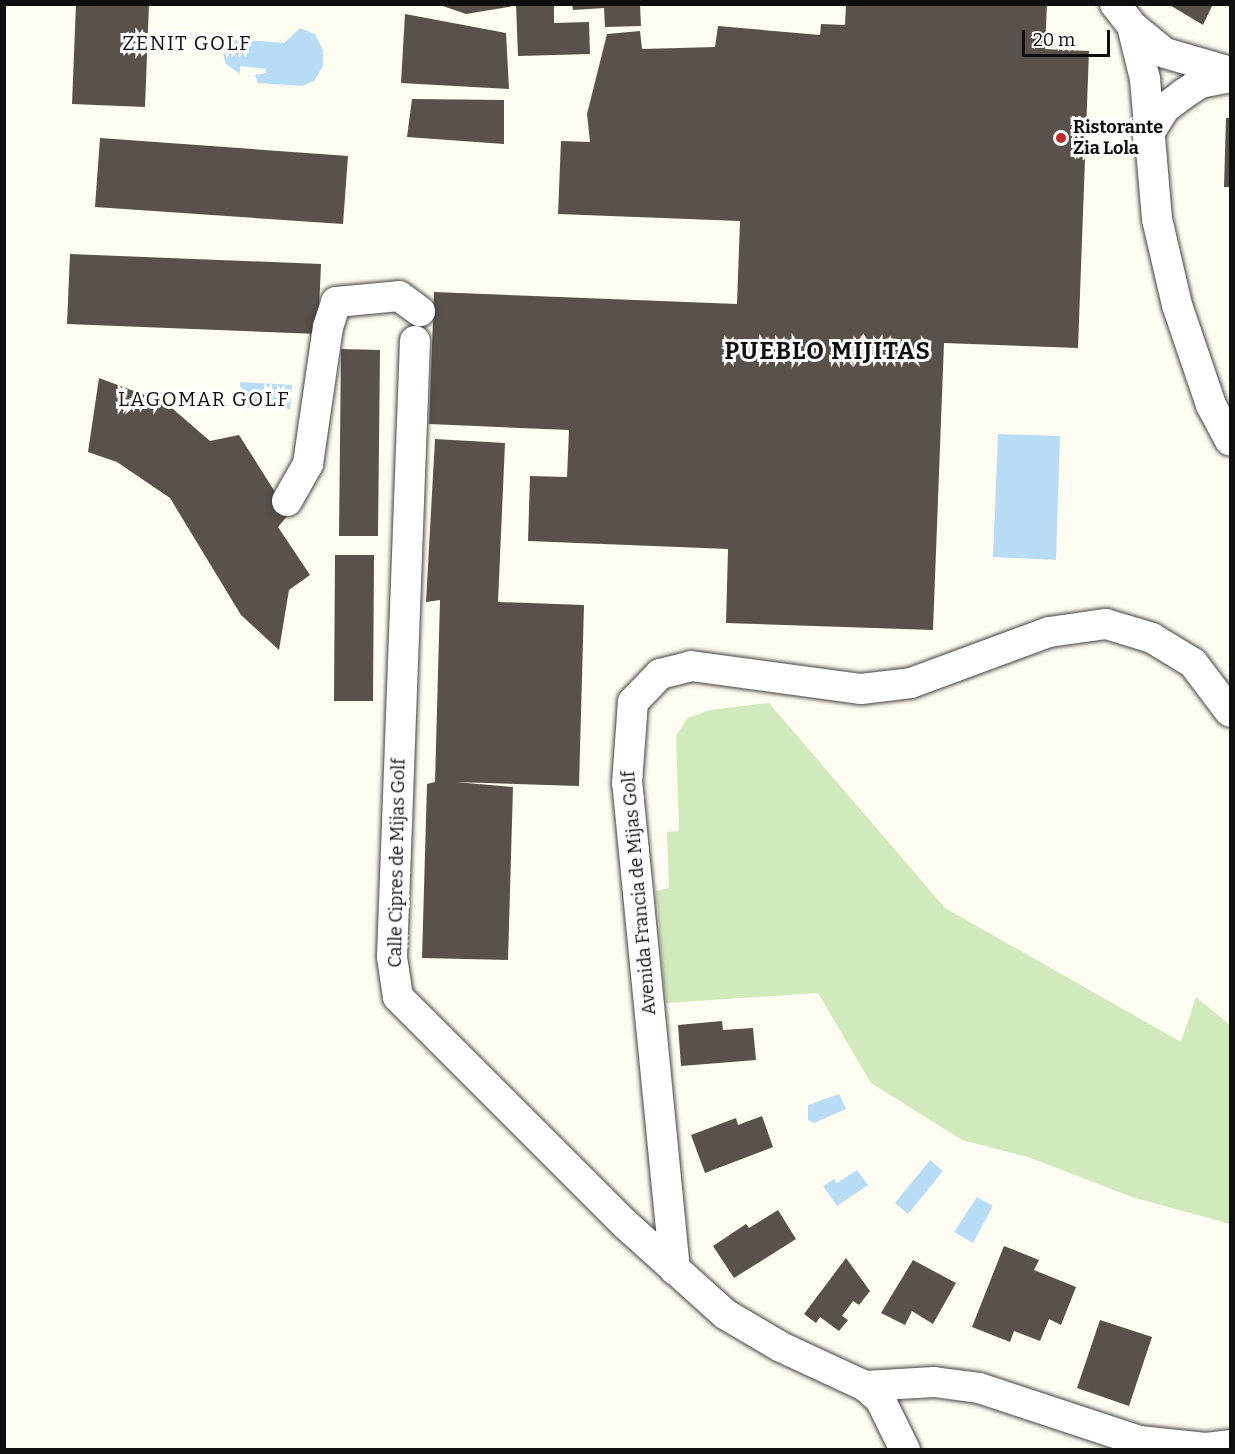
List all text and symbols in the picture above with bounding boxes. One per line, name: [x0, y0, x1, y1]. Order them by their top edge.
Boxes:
scale bar: [1025, 18, 1114, 56]
text: 20 m: [1033, 29, 1075, 51]
district label: ZENIT GOLF: [122, 31, 252, 55]
place label: Ristorante Zia Lola: [1073, 117, 1163, 160]
marker: Ristorante Zia Lola: [1054, 131, 1068, 145]
district label: PUEBLO MIJITAS: [724, 338, 932, 366]
district label: LAGOMAR GOLF: [118, 387, 290, 411]
street label: Calle Cipres de Mijas Golf: [384, 758, 410, 968]
street label: Avenida Francia de Mijas Golf: [618, 770, 660, 1016]

